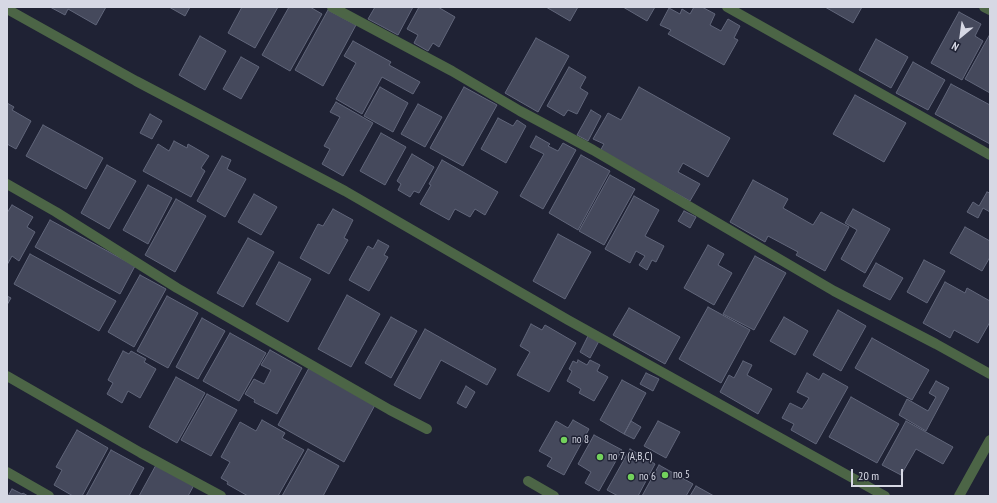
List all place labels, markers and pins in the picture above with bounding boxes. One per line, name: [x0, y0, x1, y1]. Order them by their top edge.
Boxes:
place label: no 8: [572, 433, 589, 447]
marker: no 8: [559, 435, 569, 445]
place label: no 7 (A,B,C): [608, 450, 652, 464]
marker: no 7 (A,B,C): [595, 452, 605, 462]
place label: no 5: [673, 468, 690, 482]
place label: no 6: [639, 470, 656, 484]
marker: no 5: [660, 470, 670, 480]
marker: no 6: [626, 472, 636, 482]

